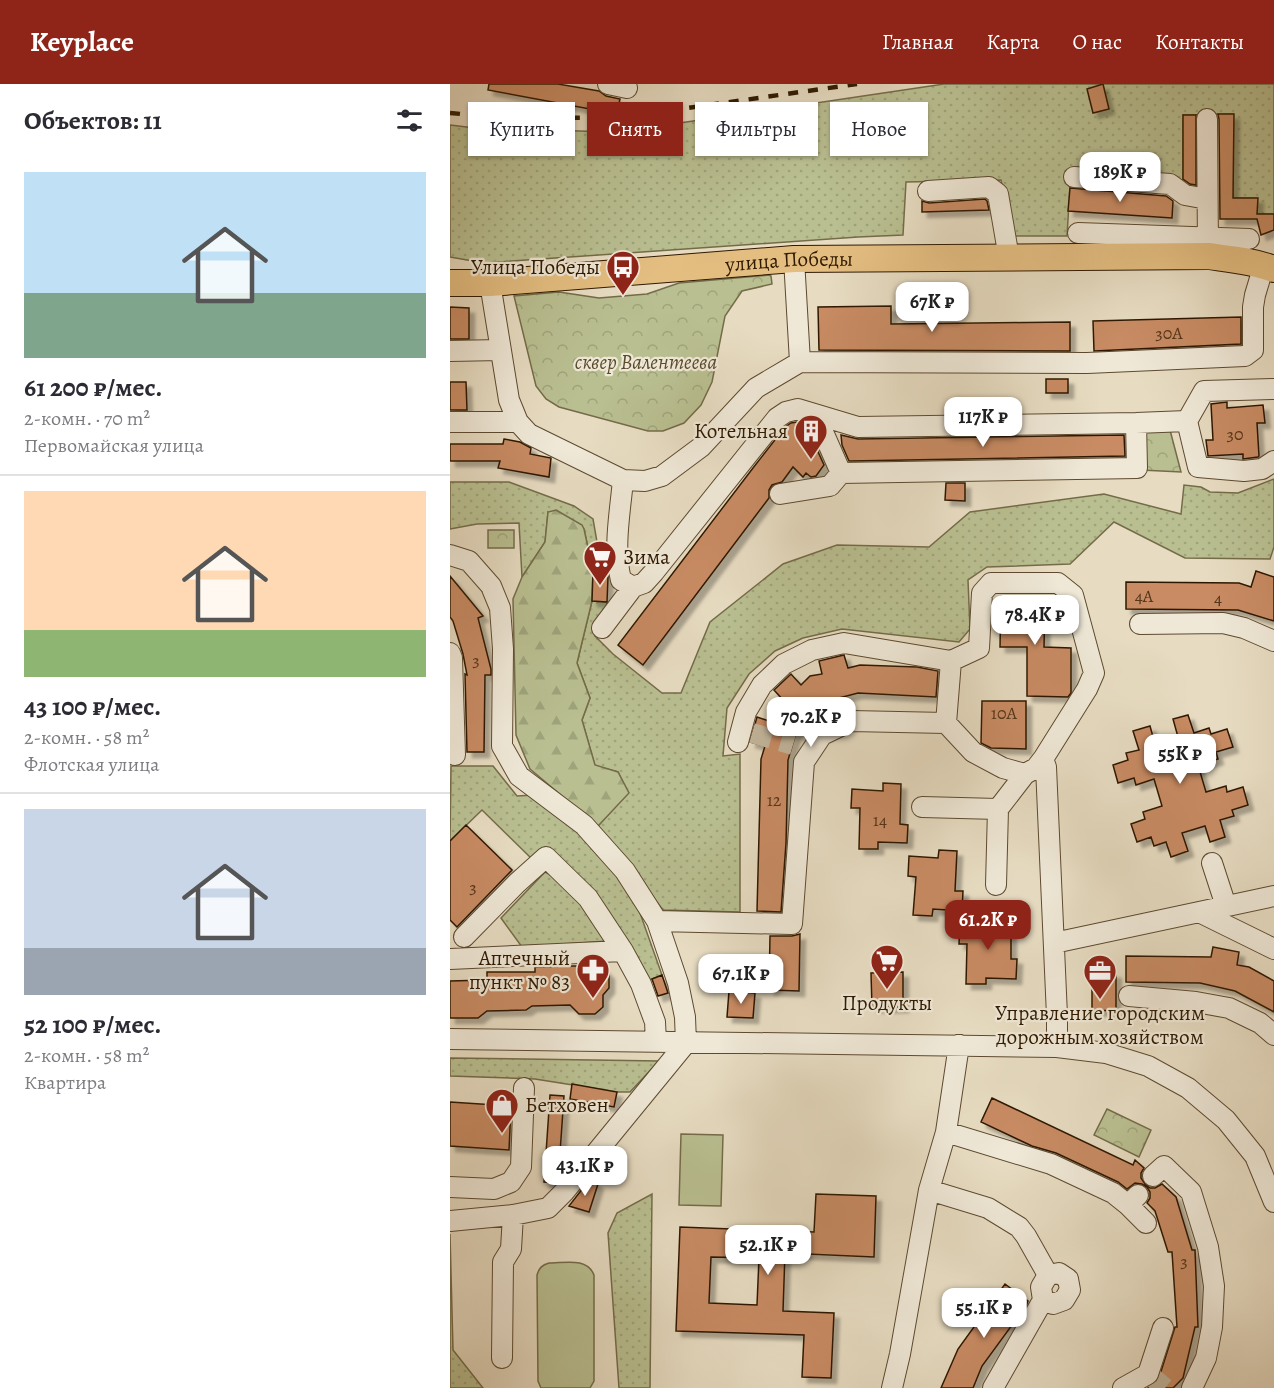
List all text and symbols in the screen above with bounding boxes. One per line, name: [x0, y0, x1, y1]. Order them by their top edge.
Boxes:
text: Keyplace: [30, 23, 134, 61]
text: Главная: [882, 28, 954, 56]
text: Карта: [987, 28, 1039, 56]
text: О нас: [1072, 28, 1122, 56]
text: Контакты: [1155, 28, 1244, 56]
chip: Купить: [468, 102, 575, 156]
chip: Снять: [587, 102, 683, 156]
chip: Фильтры: [695, 102, 818, 156]
chip: Новое: [830, 102, 928, 156]
text: Объектов: 11: [24, 103, 162, 138]
icon: filters: [393, 104, 426, 137]
pin: 189K ₽: [1071, 152, 1169, 203]
text: 189K ₽: [1094, 158, 1146, 185]
icon: home: [171, 211, 279, 319]
street label: улица Победы: [723, 245, 853, 278]
bus stop icon: Улица Победы: [605, 249, 641, 296]
place label: Улица Победы: [471, 253, 600, 281]
pin: 67K ₽: [890, 282, 974, 333]
text: 67K ₽: [910, 288, 954, 315]
house number: 30А: [1155, 321, 1183, 345]
park label: сквер Валентеева: [575, 348, 717, 376]
text: 61 200 ₽/мес.: [24, 370, 162, 405]
pin: 117K ₽: [934, 397, 1032, 448]
text: 117K ₽: [958, 403, 1008, 430]
text: 2-комн. · 70 m²: [24, 405, 150, 432]
building icon: Котельная: [793, 413, 829, 460]
place label: Котельная: [694, 417, 788, 445]
house number: 30: [1226, 422, 1244, 446]
text: Первомайская улица: [24, 432, 204, 459]
icon: home: [171, 530, 279, 638]
supermarket icon: Зима: [582, 539, 618, 586]
place label: Зима: [623, 543, 670, 571]
house number: 4А: [1135, 584, 1154, 608]
house number: 4: [1214, 586, 1222, 610]
pin: 78.4K ₽: [980, 595, 1090, 646]
text: 78.4K ₽: [1005, 601, 1065, 628]
house number: 3: [472, 648, 480, 672]
text: 43 100 ₽/мес.: [24, 689, 161, 724]
pin: 70.2K ₽: [756, 697, 866, 748]
house number: 10А: [991, 701, 1018, 725]
text: 70.2K ₽: [781, 703, 841, 730]
text: 2-комн. · 58 m²: [24, 724, 149, 751]
pin: 55K ₽: [1138, 734, 1222, 785]
text: 55K ₽: [1158, 740, 1202, 767]
text: Флотская улица: [24, 751, 160, 778]
house number: 12: [767, 788, 782, 812]
house number: 14: [873, 808, 887, 832]
icon: home: [171, 848, 279, 956]
house number: 3: [469, 875, 477, 899]
pin: 61.2K ₽: [933, 900, 1043, 951]
text: 61.2K ₽: [959, 906, 1017, 933]
supermarket icon: Продукты: [869, 943, 905, 990]
place label: Аптечный пункт № 83: [469, 944, 570, 996]
pharmacy icon: Аптечный пункт № 83: [575, 952, 611, 999]
office icon: Управление городским дорожным хозяйством: [1082, 953, 1118, 1000]
pin: 67.1K ₽: [686, 954, 796, 1005]
text: 67.1K ₽: [712, 960, 770, 987]
place label: Продукты: [842, 989, 932, 1017]
place label: Управление городским дорожным хозяйством: [995, 999, 1205, 1051]
text: 52 100 ₽/мес.: [24, 1007, 161, 1042]
text: 2-комн. · 58 m²: [24, 1042, 149, 1069]
text: Квартира: [24, 1069, 106, 1096]
shop icon: Бетховен: [484, 1087, 520, 1134]
place label: Бетховен: [525, 1091, 609, 1119]
pin: 43.1K ₽: [530, 1146, 640, 1197]
text: 43.1K ₽: [556, 1152, 614, 1179]
pin: 52.1K ₽: [713, 1225, 823, 1276]
text: 52.1K ₽: [739, 1231, 797, 1258]
house number: 3: [1180, 1249, 1188, 1273]
pin: 55.1K ₽: [929, 1288, 1039, 1339]
text: 55.1K ₽: [956, 1294, 1012, 1321]

